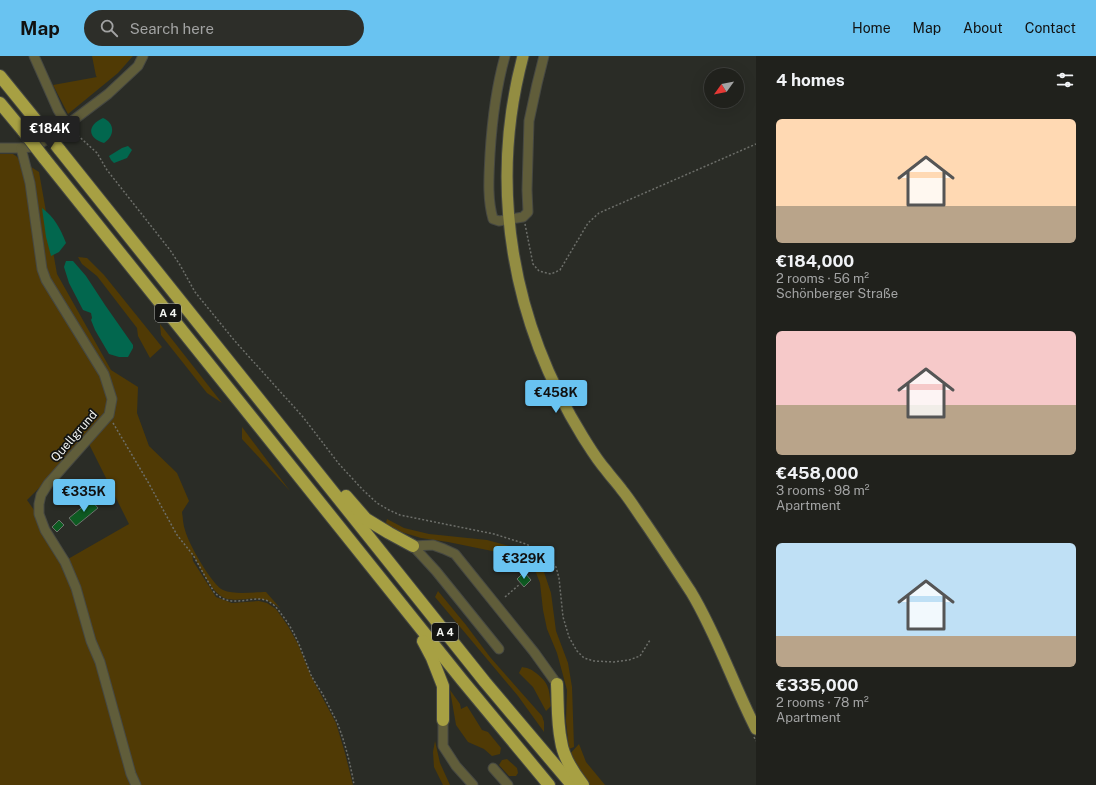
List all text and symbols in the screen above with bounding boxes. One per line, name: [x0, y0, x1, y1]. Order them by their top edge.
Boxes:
search box: [84, 10, 364, 46]
text: Map: [20, 17, 60, 39]
icon: search: [98, 17, 120, 39]
text: Search here: [130, 20, 214, 37]
text: Home: [852, 20, 891, 36]
text: Map: [913, 20, 941, 36]
text: About: [963, 20, 1003, 36]
text: Contact: [1025, 20, 1076, 36]
north arrow: [704, 68, 744, 108]
map controls: [704, 68, 744, 108]
icon: filters: [1054, 69, 1076, 91]
text: 4 homes: [776, 70, 845, 90]
pin: €184K: [22, 116, 78, 150]
text: €184K: [30, 121, 70, 136]
icon: home: [890, 145, 962, 217]
text: €184,000: [776, 251, 854, 271]
text: 2 rooms · 56 m²: [776, 271, 869, 286]
text: Schönberger Straße: [776, 286, 898, 301]
road number: A 4: [155, 304, 181, 322]
icon: home: [890, 357, 962, 429]
pin: €458K: [528, 380, 584, 414]
text: €458K: [534, 385, 578, 400]
street label: Quellgrund: [48, 408, 100, 464]
text: €458,000: [776, 463, 858, 483]
pin: €335K: [56, 479, 112, 513]
text: 3 rooms · 98 m²: [776, 483, 870, 498]
text: €335K: [62, 484, 106, 499]
text: Apartment: [776, 498, 841, 513]
pin: €329K: [496, 546, 552, 580]
text: €329K: [502, 551, 546, 566]
icon: home: [890, 569, 962, 641]
road number: A 4: [432, 623, 458, 641]
text: €335,000: [776, 675, 859, 695]
text: 2 rooms · 78 m²: [776, 695, 869, 710]
text: Apartment: [776, 710, 841, 725]

